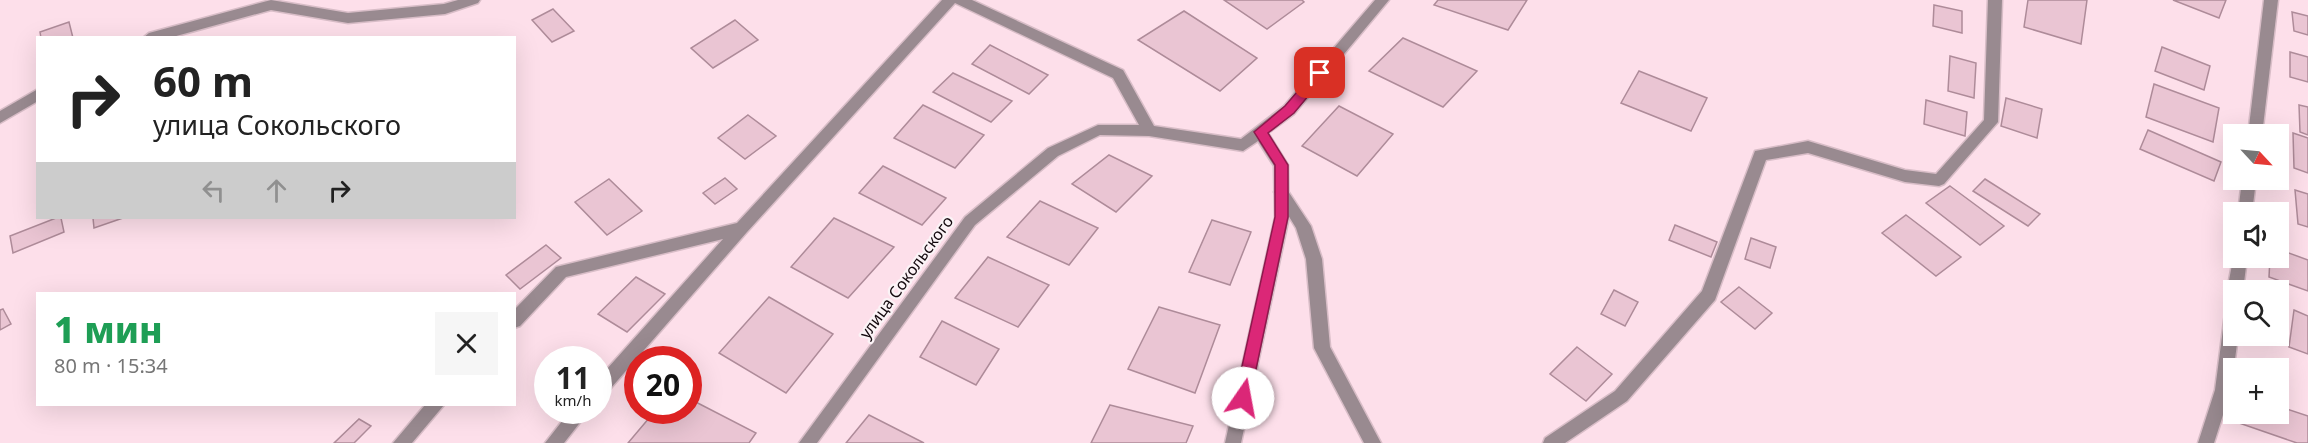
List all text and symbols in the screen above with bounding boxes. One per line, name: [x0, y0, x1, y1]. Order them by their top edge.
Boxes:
pin: [1294, 47, 1345, 98]
text: 60 m: [153, 52, 253, 109]
icon: arrive: [1303, 56, 1336, 89]
icon: right: [54, 60, 132, 138]
text: улица Сокольского: [153, 106, 401, 143]
north arrow: [2223, 124, 2289, 190]
map controls: [2223, 124, 2289, 424]
icon: left: [197, 174, 230, 207]
icon: ahead: [260, 174, 293, 207]
icon: right: [323, 174, 356, 207]
button: sound: [2223, 202, 2289, 268]
street label: улица Сокольского: [854, 211, 958, 343]
button: search: [2223, 280, 2289, 346]
text: 1 мин: [54, 305, 163, 354]
button: close: [435, 312, 498, 375]
speed limit sign: 20: [624, 346, 702, 424]
text: 80 m · 15:34: [54, 352, 168, 379]
text: 11: [556, 357, 590, 398]
button: +: [2223, 358, 2289, 424]
position arrow: [1211, 366, 1275, 430]
text: km/h: [555, 390, 591, 410]

